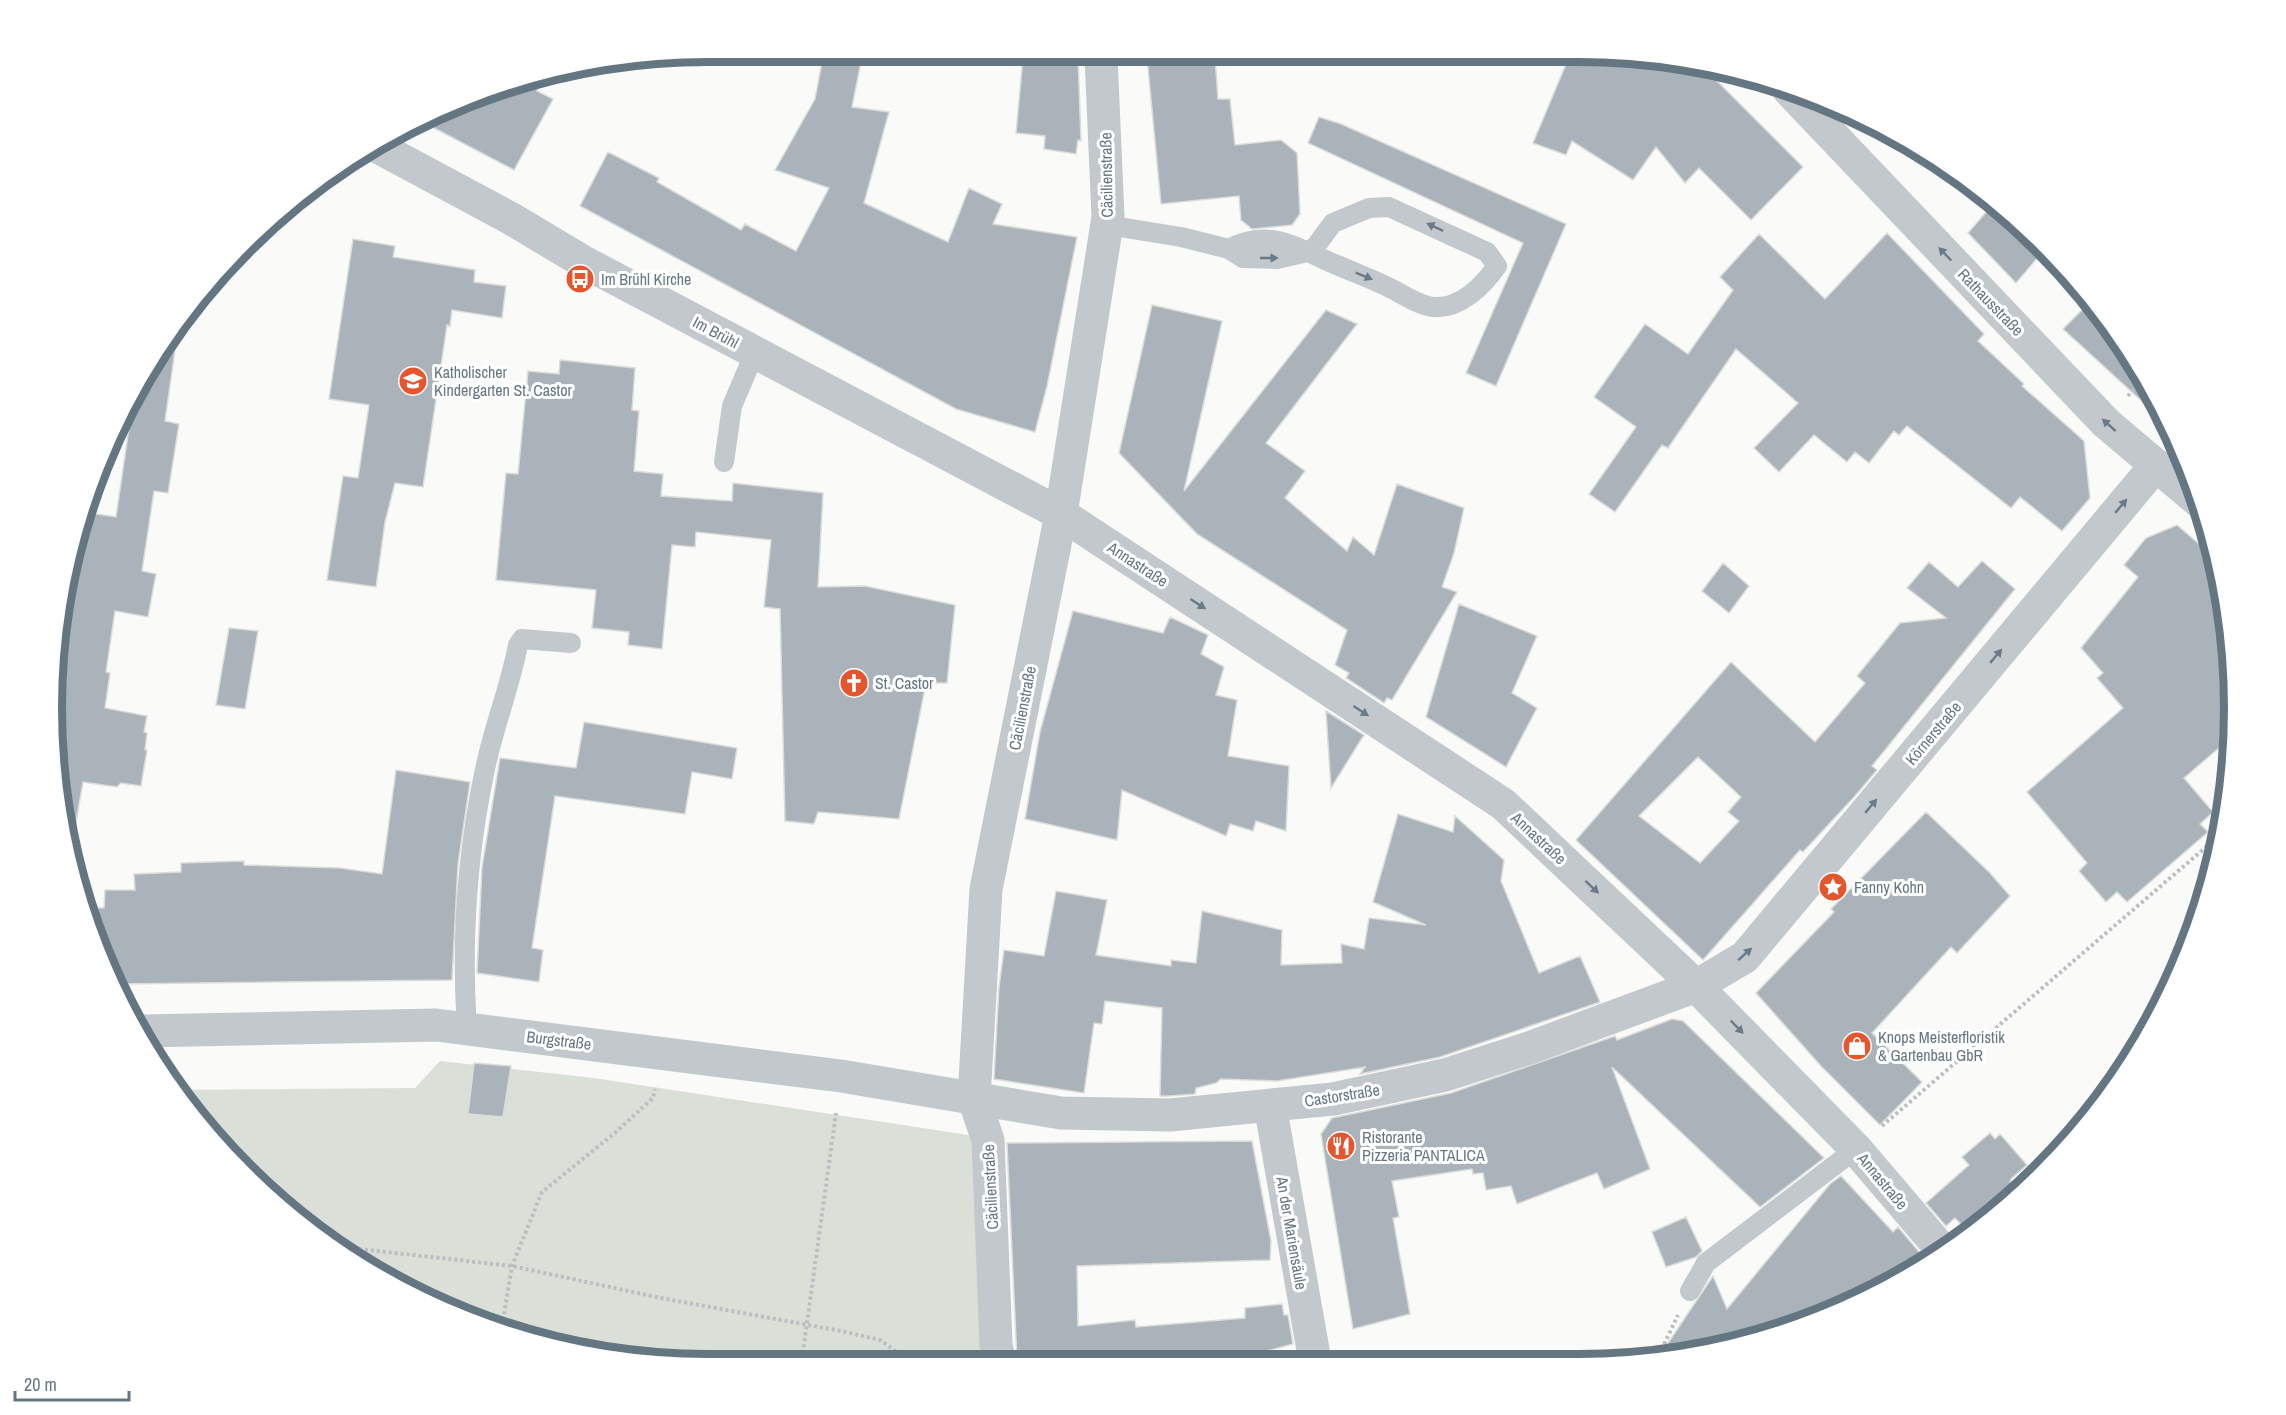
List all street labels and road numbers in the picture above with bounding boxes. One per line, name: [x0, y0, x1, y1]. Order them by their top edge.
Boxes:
street label: Cäcilienstraße: [1094, 132, 1118, 218]
street label: Rathausstraße: [1953, 263, 2029, 341]
street label: Im Brühl: [689, 311, 743, 353]
street label: Annastraße: [1103, 536, 1172, 592]
street label: Cäcilienstraße: [1003, 664, 1041, 752]
street label: Körnerstraße: [1900, 697, 1966, 769]
street label: Annastraße: [1506, 806, 1571, 869]
street label: Burgstraße: [525, 1025, 593, 1055]
street label: Castorstraße: [1303, 1078, 1381, 1112]
street label: Cäcilienstraße: [977, 1144, 1003, 1230]
street label: Annastraße: [1852, 1147, 1913, 1214]
street label: An der Mariensäule: [1271, 1174, 1313, 1291]

